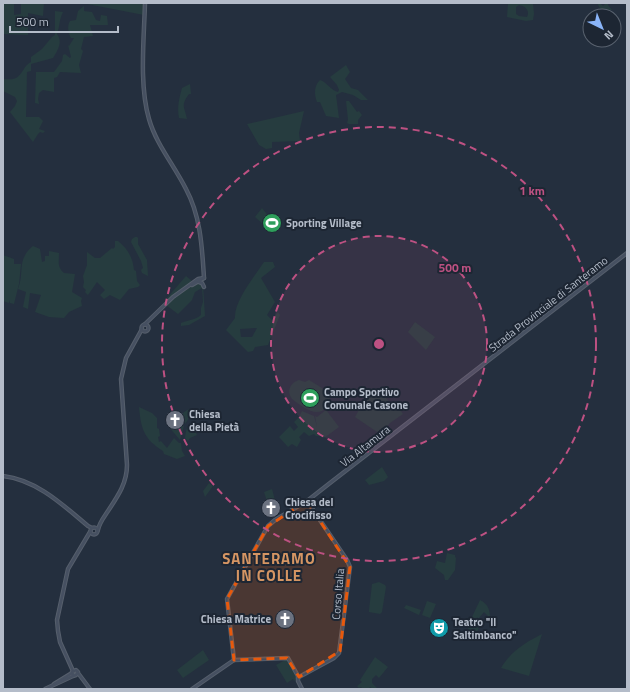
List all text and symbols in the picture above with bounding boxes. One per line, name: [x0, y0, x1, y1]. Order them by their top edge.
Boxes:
scale bar: [10, 8, 118, 34]
north arrow: [582, 8, 622, 48]
text: 500 m: [16, 12, 49, 31]
text: N: [601, 27, 617, 44]
text: 1 km: [519, 181, 545, 200]
sports icon: Sporting Village: [261, 212, 283, 234]
place label: Sporting Village: [286, 215, 362, 231]
street label: Strada Provinciale di Santeramo: [485, 252, 611, 356]
text: 500 m: [439, 258, 471, 277]
centre of rings: [372, 337, 386, 351]
place label: Campo Sportivo Comunale Casone: [324, 384, 408, 413]
sports icon: Campo Sportivo Comunale Casone: [299, 387, 321, 409]
place label: Chiesa della Pietà: [189, 406, 240, 435]
church icon: Chiesa della Pietà: [164, 409, 186, 431]
street label: Via Altamura: [337, 421, 394, 471]
place label: Chiesa del Crocifisso: [285, 494, 333, 523]
church icon: Chiesa del Crocifisso: [260, 497, 282, 519]
district label: SANTERAMO IN COLLE: [222, 547, 316, 587]
street label: Corso Italia: [328, 567, 348, 620]
church icon: Chiesa Matrice: [274, 608, 296, 630]
place label: Chiesa Matrice: [201, 611, 271, 627]
place label: Teatro "Il Saltimbanco": [453, 614, 516, 643]
theatre icon: Teatro "Il Saltimbanco": [428, 617, 450, 639]

